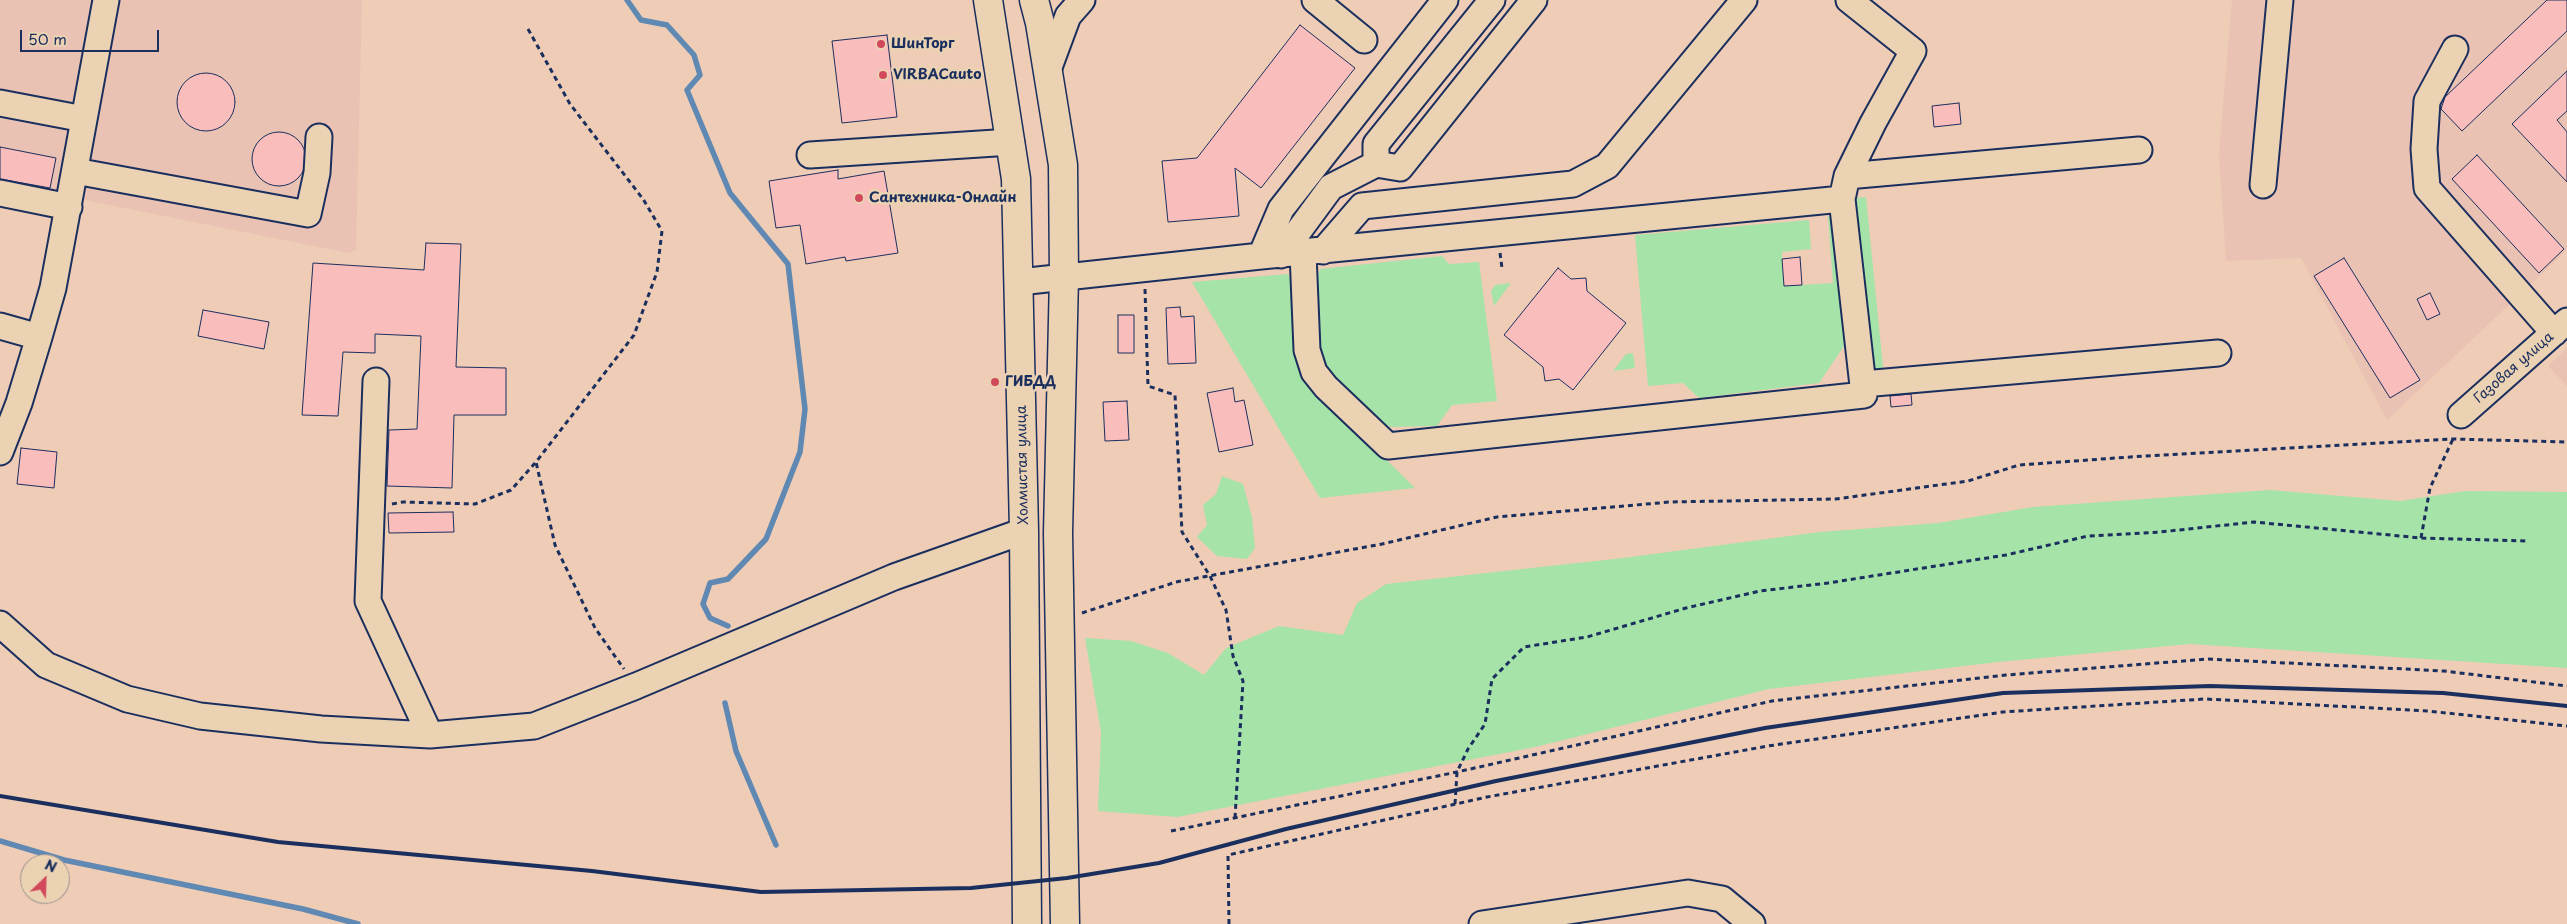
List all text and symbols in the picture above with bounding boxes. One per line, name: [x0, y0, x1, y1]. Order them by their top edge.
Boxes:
scale bar: [22, 20, 161, 52]
text: 50 m: [28, 27, 67, 50]
place label: ШинТорг: [891, 36, 954, 52]
marker: ШинТорг: [875, 38, 887, 50]
place label: VIRBACauto: [893, 67, 981, 83]
marker: VIRBACauto: [877, 69, 889, 81]
place label: Сантехника-Онлайн: [869, 190, 1017, 206]
marker: Сантехника-Онлайн: [853, 192, 865, 204]
street label: Газовая улица: [2471, 329, 2557, 407]
place label: ГИБДД: [1005, 374, 1056, 390]
marker: ГИБДД: [989, 376, 1001, 388]
street label: Холмистая улица: [1014, 405, 1032, 525]
north arrow: [20, 854, 70, 904]
text: N: [42, 854, 60, 878]

